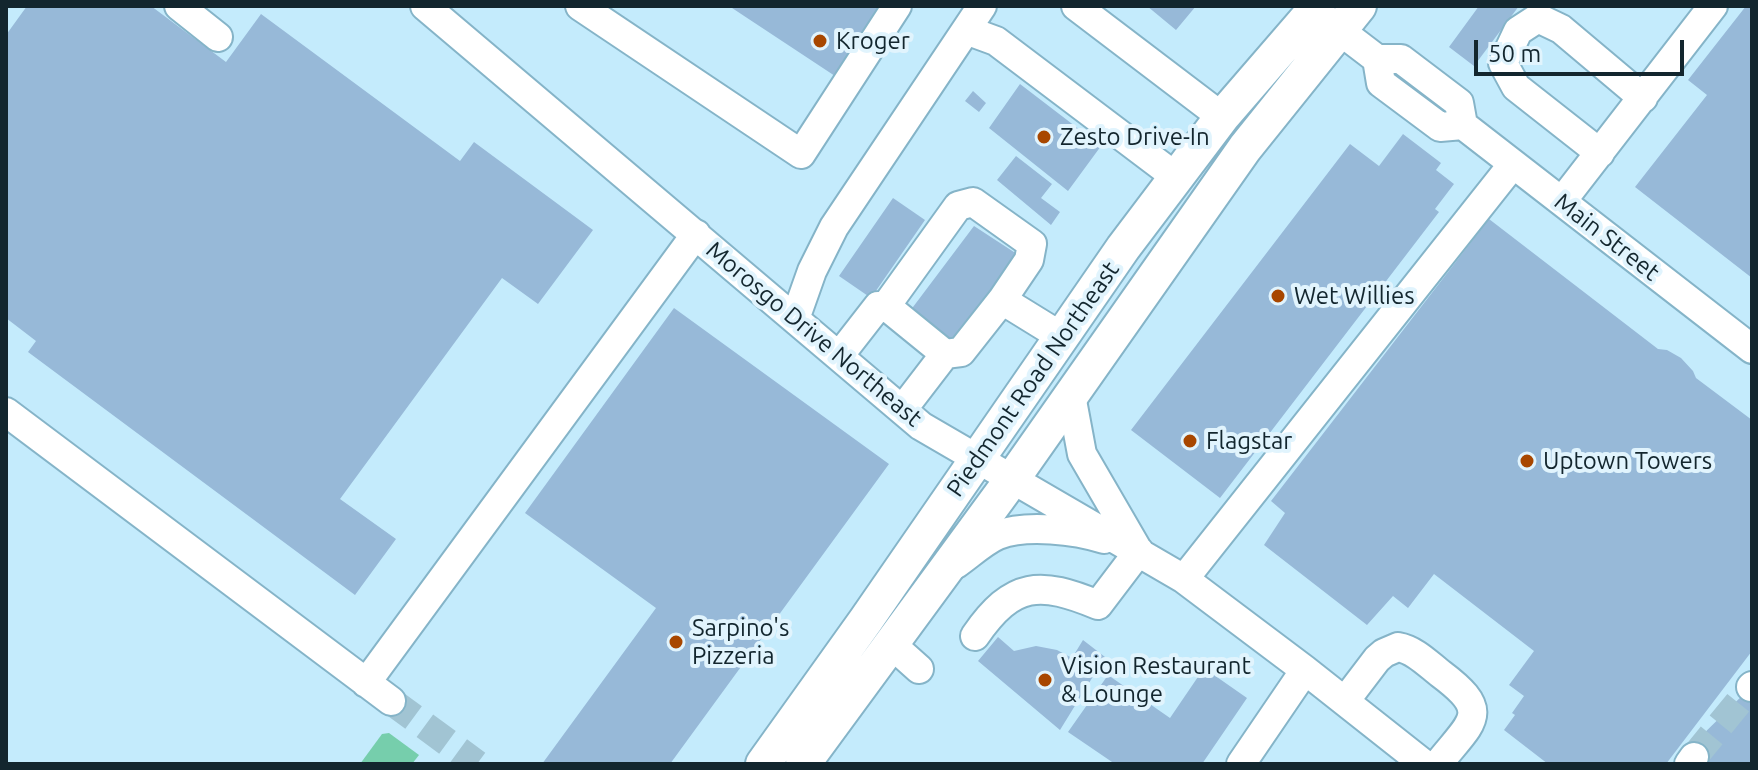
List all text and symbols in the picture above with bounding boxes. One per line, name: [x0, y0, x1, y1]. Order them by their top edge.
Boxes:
scale bar: [1478, 24, 1688, 74]
place label: Kroger: [836, 27, 910, 55]
marker: Kroger: [811, 32, 829, 50]
text: 50 m: [1488, 40, 1541, 67]
place label: Zesto Drive-In: [1060, 123, 1210, 151]
marker: Zesto Drive-In: [1035, 128, 1053, 146]
street label: Main Street: [1549, 187, 1665, 287]
street label: Morosgo Drive Northeast: [700, 235, 928, 433]
street label: Piedmont Road Northeast: [941, 256, 1125, 502]
place label: Wet Willies: [1294, 282, 1415, 310]
marker: Wet Willies: [1269, 287, 1287, 305]
place label: Flagstar: [1206, 427, 1292, 455]
marker: Flagstar: [1181, 432, 1199, 450]
place label: Uptown Towers: [1543, 447, 1712, 475]
marker: Uptown Towers: [1518, 452, 1536, 470]
place label: Sarpino's Pizzeria: [692, 614, 789, 670]
marker: Sarpino's Pizzeria: [667, 633, 685, 651]
place label: Vision Restaurant & Lounge: [1061, 652, 1251, 708]
marker: Vision Restaurant & Lounge: [1036, 671, 1054, 689]

